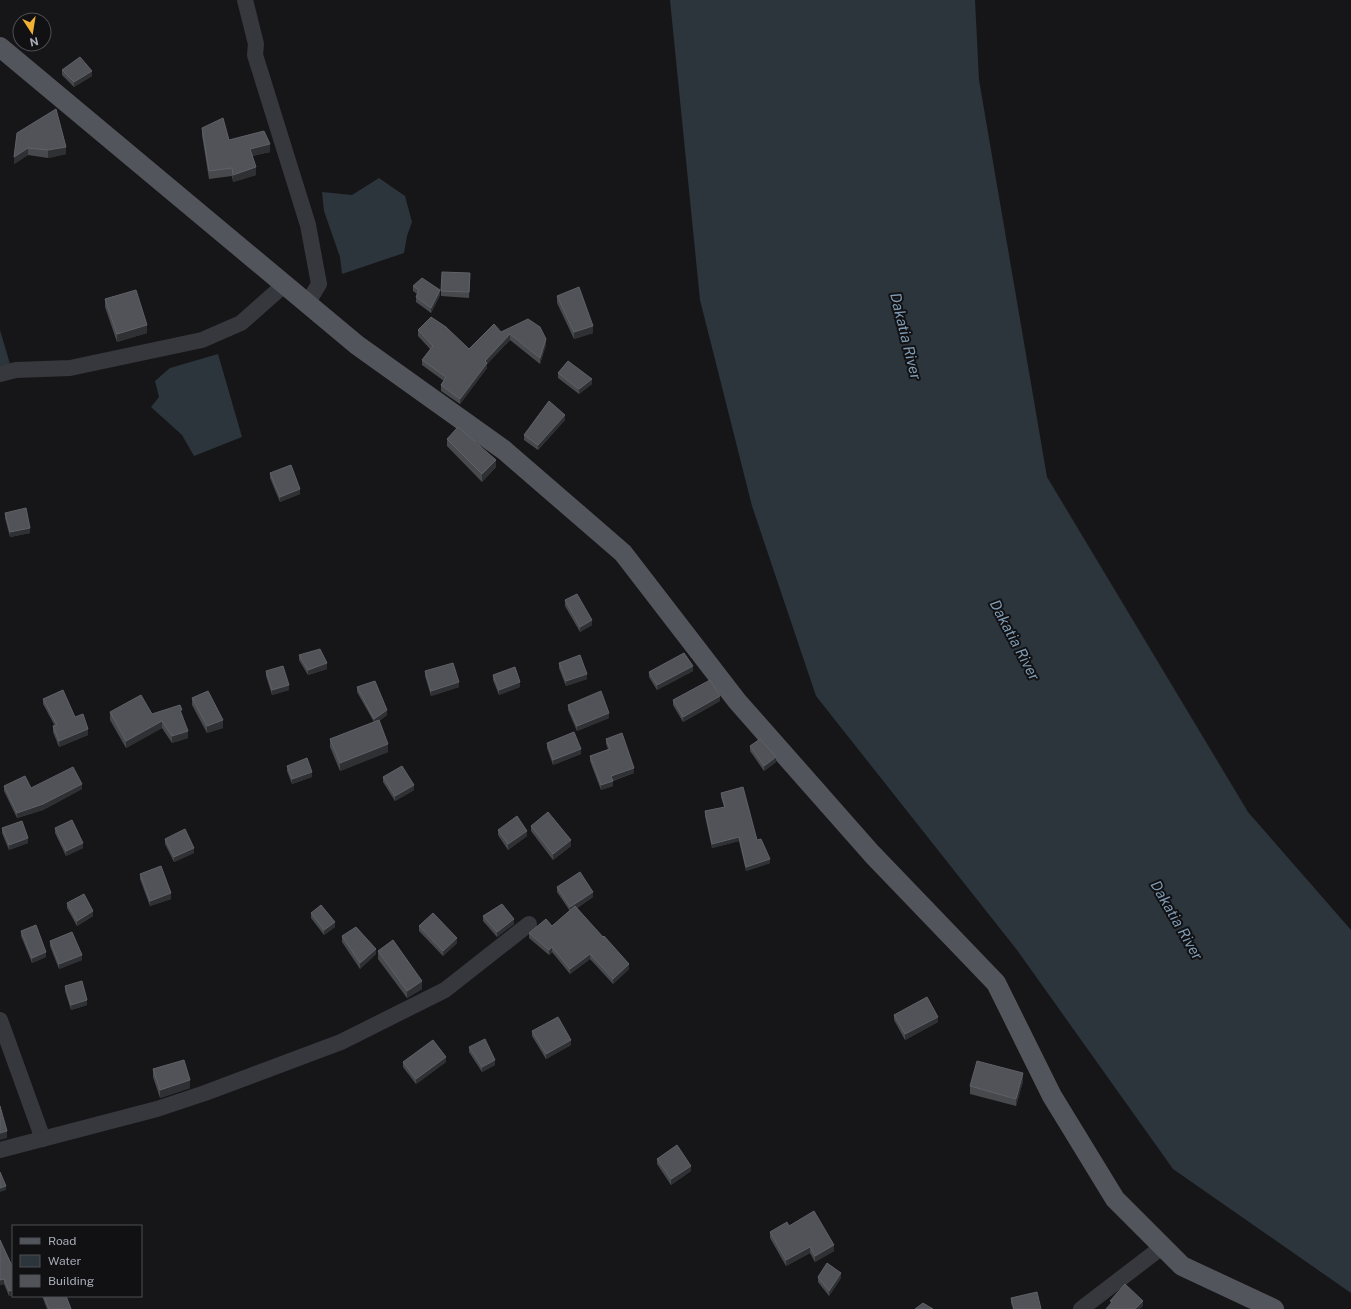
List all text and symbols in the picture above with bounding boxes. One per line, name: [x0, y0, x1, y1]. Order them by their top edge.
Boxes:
north arrow: [12, 12, 52, 52]
text: N: [29, 35, 40, 49]
water label: Dakatia River: [887, 291, 925, 381]
water label: Dakatia River: [987, 597, 1044, 684]
water label: Dakatia River: [1147, 877, 1207, 963]
legend: [12, 1225, 142, 1297]
text: Road: [48, 1234, 76, 1248]
text: Water: [48, 1254, 82, 1268]
text: Building: [48, 1274, 94, 1288]

